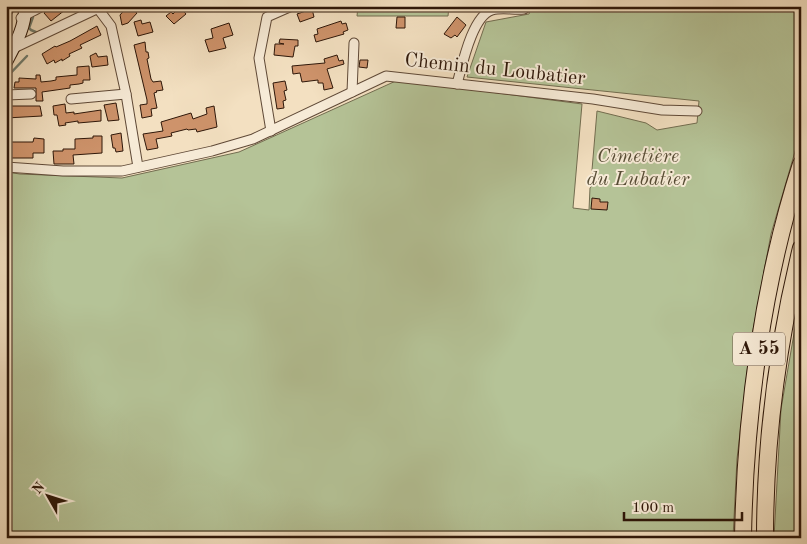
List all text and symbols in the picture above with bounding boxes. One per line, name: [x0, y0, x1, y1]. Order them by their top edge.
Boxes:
street label: Chemin du Loubatier: [404, 51, 586, 89]
park label: Cimetière du Lubatier: [587, 147, 690, 190]
road number: A 55: [733, 332, 785, 366]
north arrow: [22, 472, 72, 522]
text: N: [30, 480, 48, 497]
scale bar: [624, 489, 742, 521]
text: 100 m: [632, 501, 674, 516]

